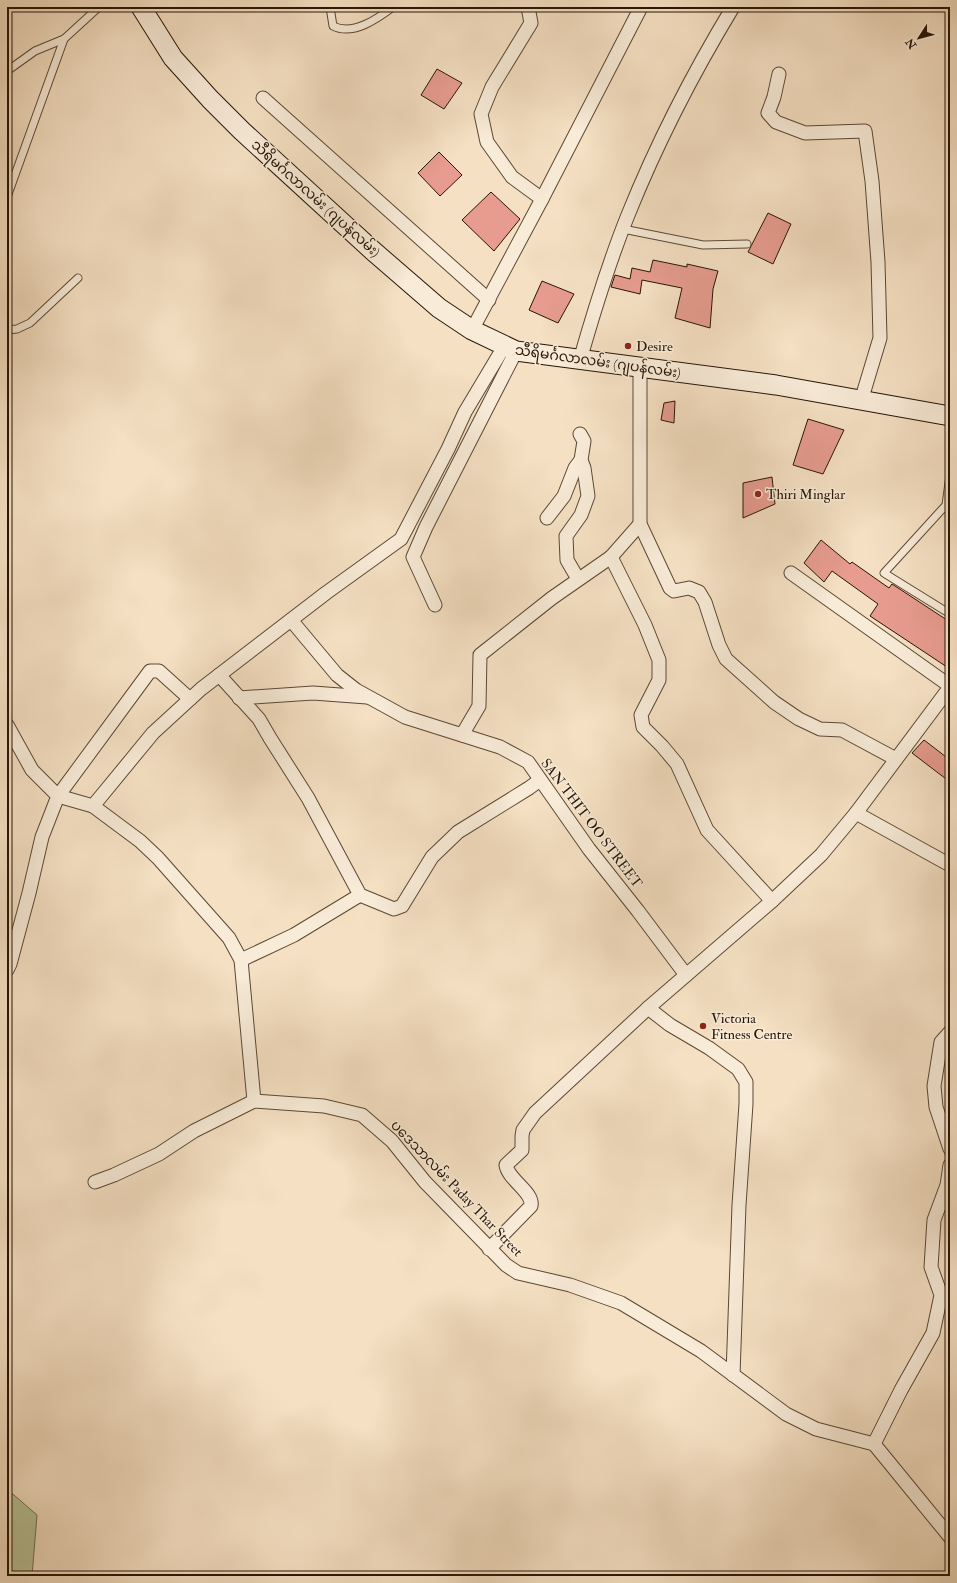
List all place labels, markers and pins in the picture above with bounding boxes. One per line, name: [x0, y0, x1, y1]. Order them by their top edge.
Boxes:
place label: Desire: [636, 338, 673, 355]
marker: Desire: [623, 341, 633, 351]
place label: Thiri Minglar: [766, 486, 846, 503]
marker: Thiri Minglar: [753, 489, 763, 499]
place label: Victoria Fitness Centre: [711, 1010, 792, 1043]
marker: Victoria Fitness Centre: [698, 1021, 708, 1031]

